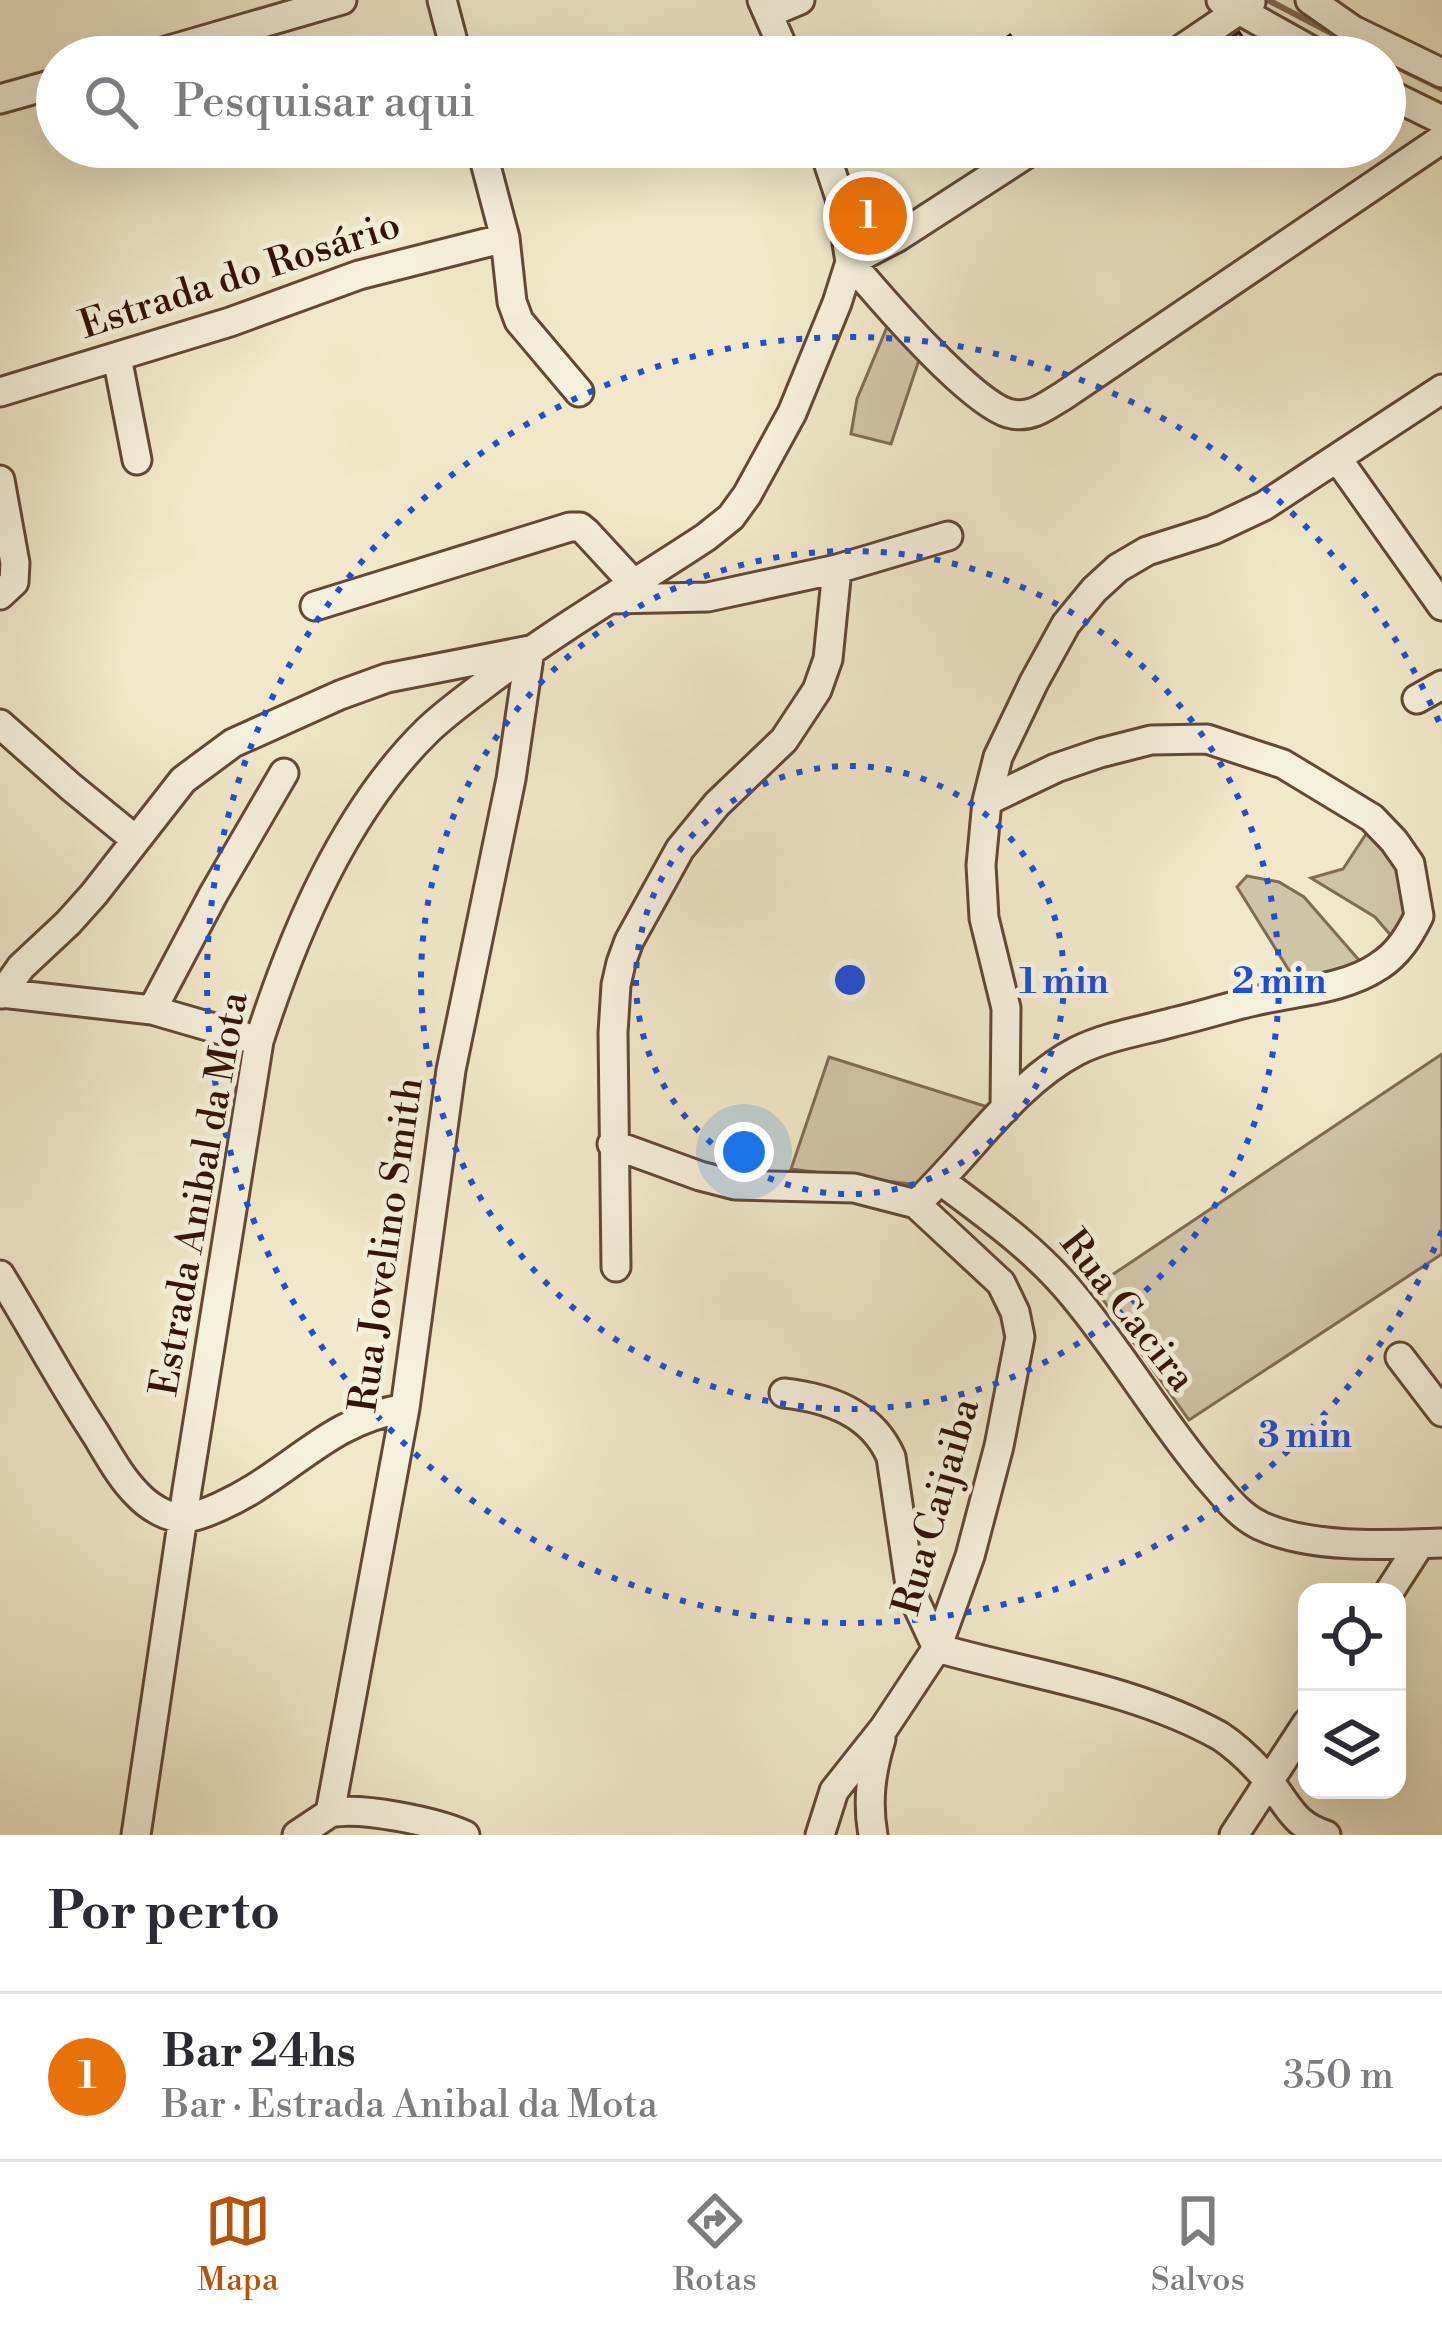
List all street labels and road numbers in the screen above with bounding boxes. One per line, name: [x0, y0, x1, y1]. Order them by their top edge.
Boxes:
street label: Estrada do Rosário: [73, 201, 407, 351]
street label: Estrada Anibal da Mota: [140, 988, 260, 1400]
street label: Rua Jovelino Smith: [339, 1075, 435, 1415]
street label: Rua Cacira: [1048, 1220, 1206, 1402]
street label: Rua Caijaiba: [883, 1393, 991, 1621]

